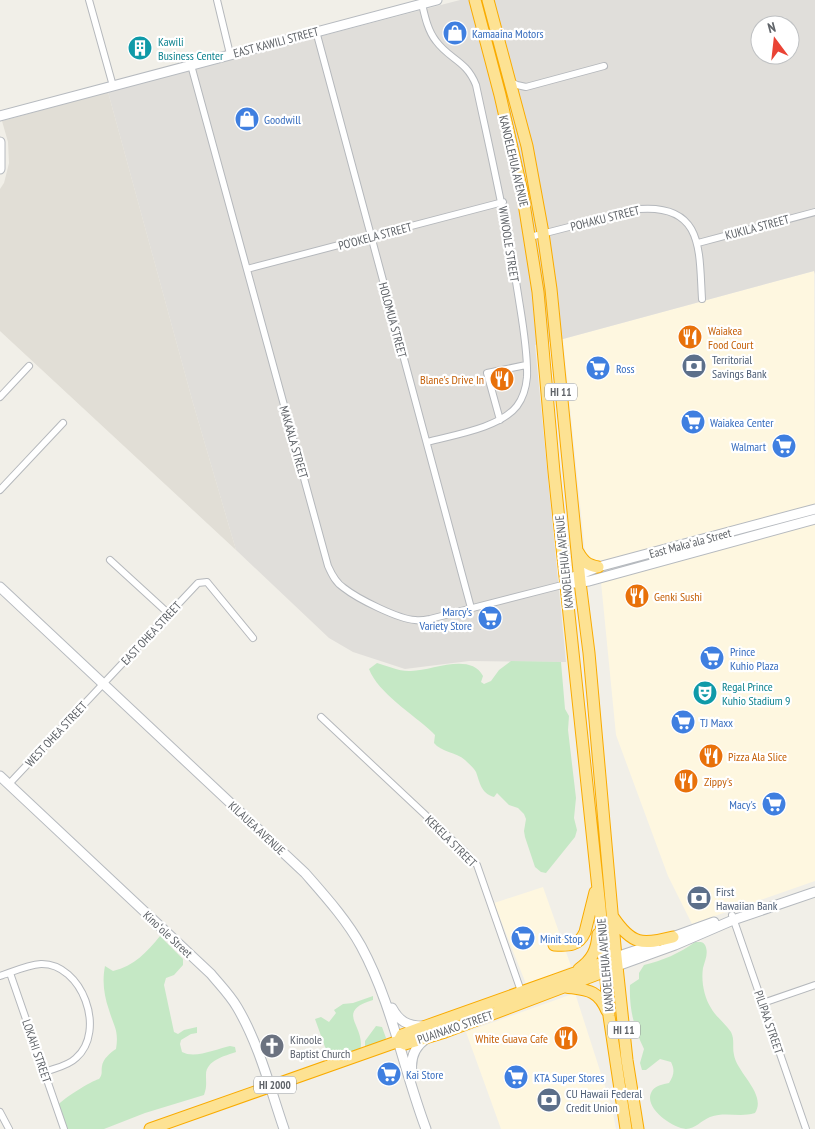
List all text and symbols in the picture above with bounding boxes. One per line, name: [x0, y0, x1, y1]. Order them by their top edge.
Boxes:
north arrow: [750, 15, 800, 65]
text: N: [766, 18, 778, 37]
shop icon: Kamaaina Motors: [442, 20, 468, 46]
street label: EAST KAWILI STREET: [232, 23, 321, 61]
place label: Kamaaina Motors: [472, 26, 544, 41]
place label: Kawili Business Center: [158, 34, 224, 63]
building icon: Kawili Business Center: [127, 35, 153, 61]
shop icon: Goodwill: [234, 106, 260, 132]
place label: Goodwill: [264, 112, 301, 127]
street label: KANOELEHUA AVENUE: [496, 114, 532, 208]
street label: POHAKU STREET: [569, 202, 642, 234]
street label: WIWOOLE STREET: [496, 205, 522, 284]
street label: KUKILA STREET: [723, 211, 791, 243]
street label: PO‘OKELA STREET: [337, 219, 414, 253]
street label: HOLOMUA STREET: [376, 281, 410, 360]
place label: Waiakea Food Court: [708, 323, 754, 352]
restaurant icon: Waiakea Food Court: [677, 324, 703, 350]
place label: Territorial Savings Bank: [712, 352, 767, 381]
bank icon: Territorial Savings Bank: [681, 353, 707, 379]
supermarket icon: Ross: [585, 355, 611, 381]
place label: Ross: [616, 361, 635, 376]
restaurant icon: Blane's Drive In: [489, 366, 515, 392]
place label: Blane's Drive In: [420, 372, 484, 387]
road number: HI 11: [545, 384, 577, 401]
street label: MAKA‘ALA STREET: [276, 404, 312, 481]
supermarket icon: Waiakea Center: [680, 409, 706, 435]
place label: Waiakea Center: [710, 415, 774, 430]
supermarket icon: Walmart: [771, 433, 797, 459]
place label: Walmart: [731, 439, 767, 454]
street label: KANOELEHUA AVENUE: [552, 515, 576, 609]
street label: East Makaʻala Street: [647, 525, 733, 561]
restaurant icon: Genki Sushi: [624, 583, 650, 609]
place label: Genki Sushi: [654, 589, 702, 604]
street label: EAST OHEA STREET: [118, 598, 185, 668]
place label: Marcy’s Variety Store: [419, 604, 472, 633]
supermarket icon: Marcy’s Variety Store: [477, 605, 503, 631]
place label: Prince Kuhio Plaza: [730, 644, 779, 673]
supermarket icon: Prince Kuhio Plaza: [699, 645, 725, 671]
place label: Regal Prince Kuhio Stadium 9: [722, 679, 791, 708]
theatre icon: Regal Prince Kuhio Stadium 9: [692, 680, 718, 706]
street label: WEST OHEA STREET: [22, 698, 90, 770]
supermarket icon: TJ Maxx: [670, 709, 696, 735]
place label: TJ Maxx: [700, 715, 733, 730]
restaurant icon: Pizza Ala Slice: [698, 743, 724, 769]
place label: Pizza Ala Slice: [728, 749, 787, 764]
restaurant icon: Zippy's: [673, 768, 699, 794]
place label: Zippy's: [704, 774, 732, 789]
supermarket icon: Macy's: [761, 791, 787, 817]
place label: Macy's: [729, 797, 756, 812]
street label: KILAUEA AVENUE: [226, 798, 288, 858]
street label: KEKELA STREET: [422, 812, 480, 870]
place label: First Hawaiian Bank: [716, 884, 778, 913]
bank icon: First Hawaiian Bank: [686, 885, 712, 911]
street label: Kinoʻole Street: [140, 907, 196, 961]
street label: KANOELEHUA AVENUE: [593, 918, 617, 1012]
supermarket icon: Minit Stop: [510, 925, 536, 951]
place label: Minit Stop: [540, 931, 583, 946]
street label: PILIPAA STREET: [751, 988, 787, 1056]
street label: PUAINAKO STREET: [415, 1007, 495, 1047]
street label: LOKAHI STREET: [19, 1017, 55, 1085]
road number: HI 11: [608, 1022, 640, 1038]
restaurant icon: White Guava Cafe: [553, 1025, 579, 1051]
place label: White Guava Cafe: [475, 1031, 548, 1046]
place label: Kinoole Baptist Church: [290, 1032, 350, 1061]
church icon: Kinoole Baptist Church: [259, 1033, 285, 1059]
supermarket icon: Kai Store: [376, 1061, 402, 1087]
supermarket icon: KTA Super Stores: [503, 1064, 529, 1090]
place label: Kai Store: [406, 1067, 443, 1082]
place label: KTA Super Stores: [534, 1070, 604, 1085]
road number: HI 2000: [254, 1076, 296, 1094]
place label: CU Hawaii Federal Credit Union: [566, 1086, 642, 1115]
bank icon: CU Hawaii Federal Credit Union: [536, 1087, 562, 1113]

